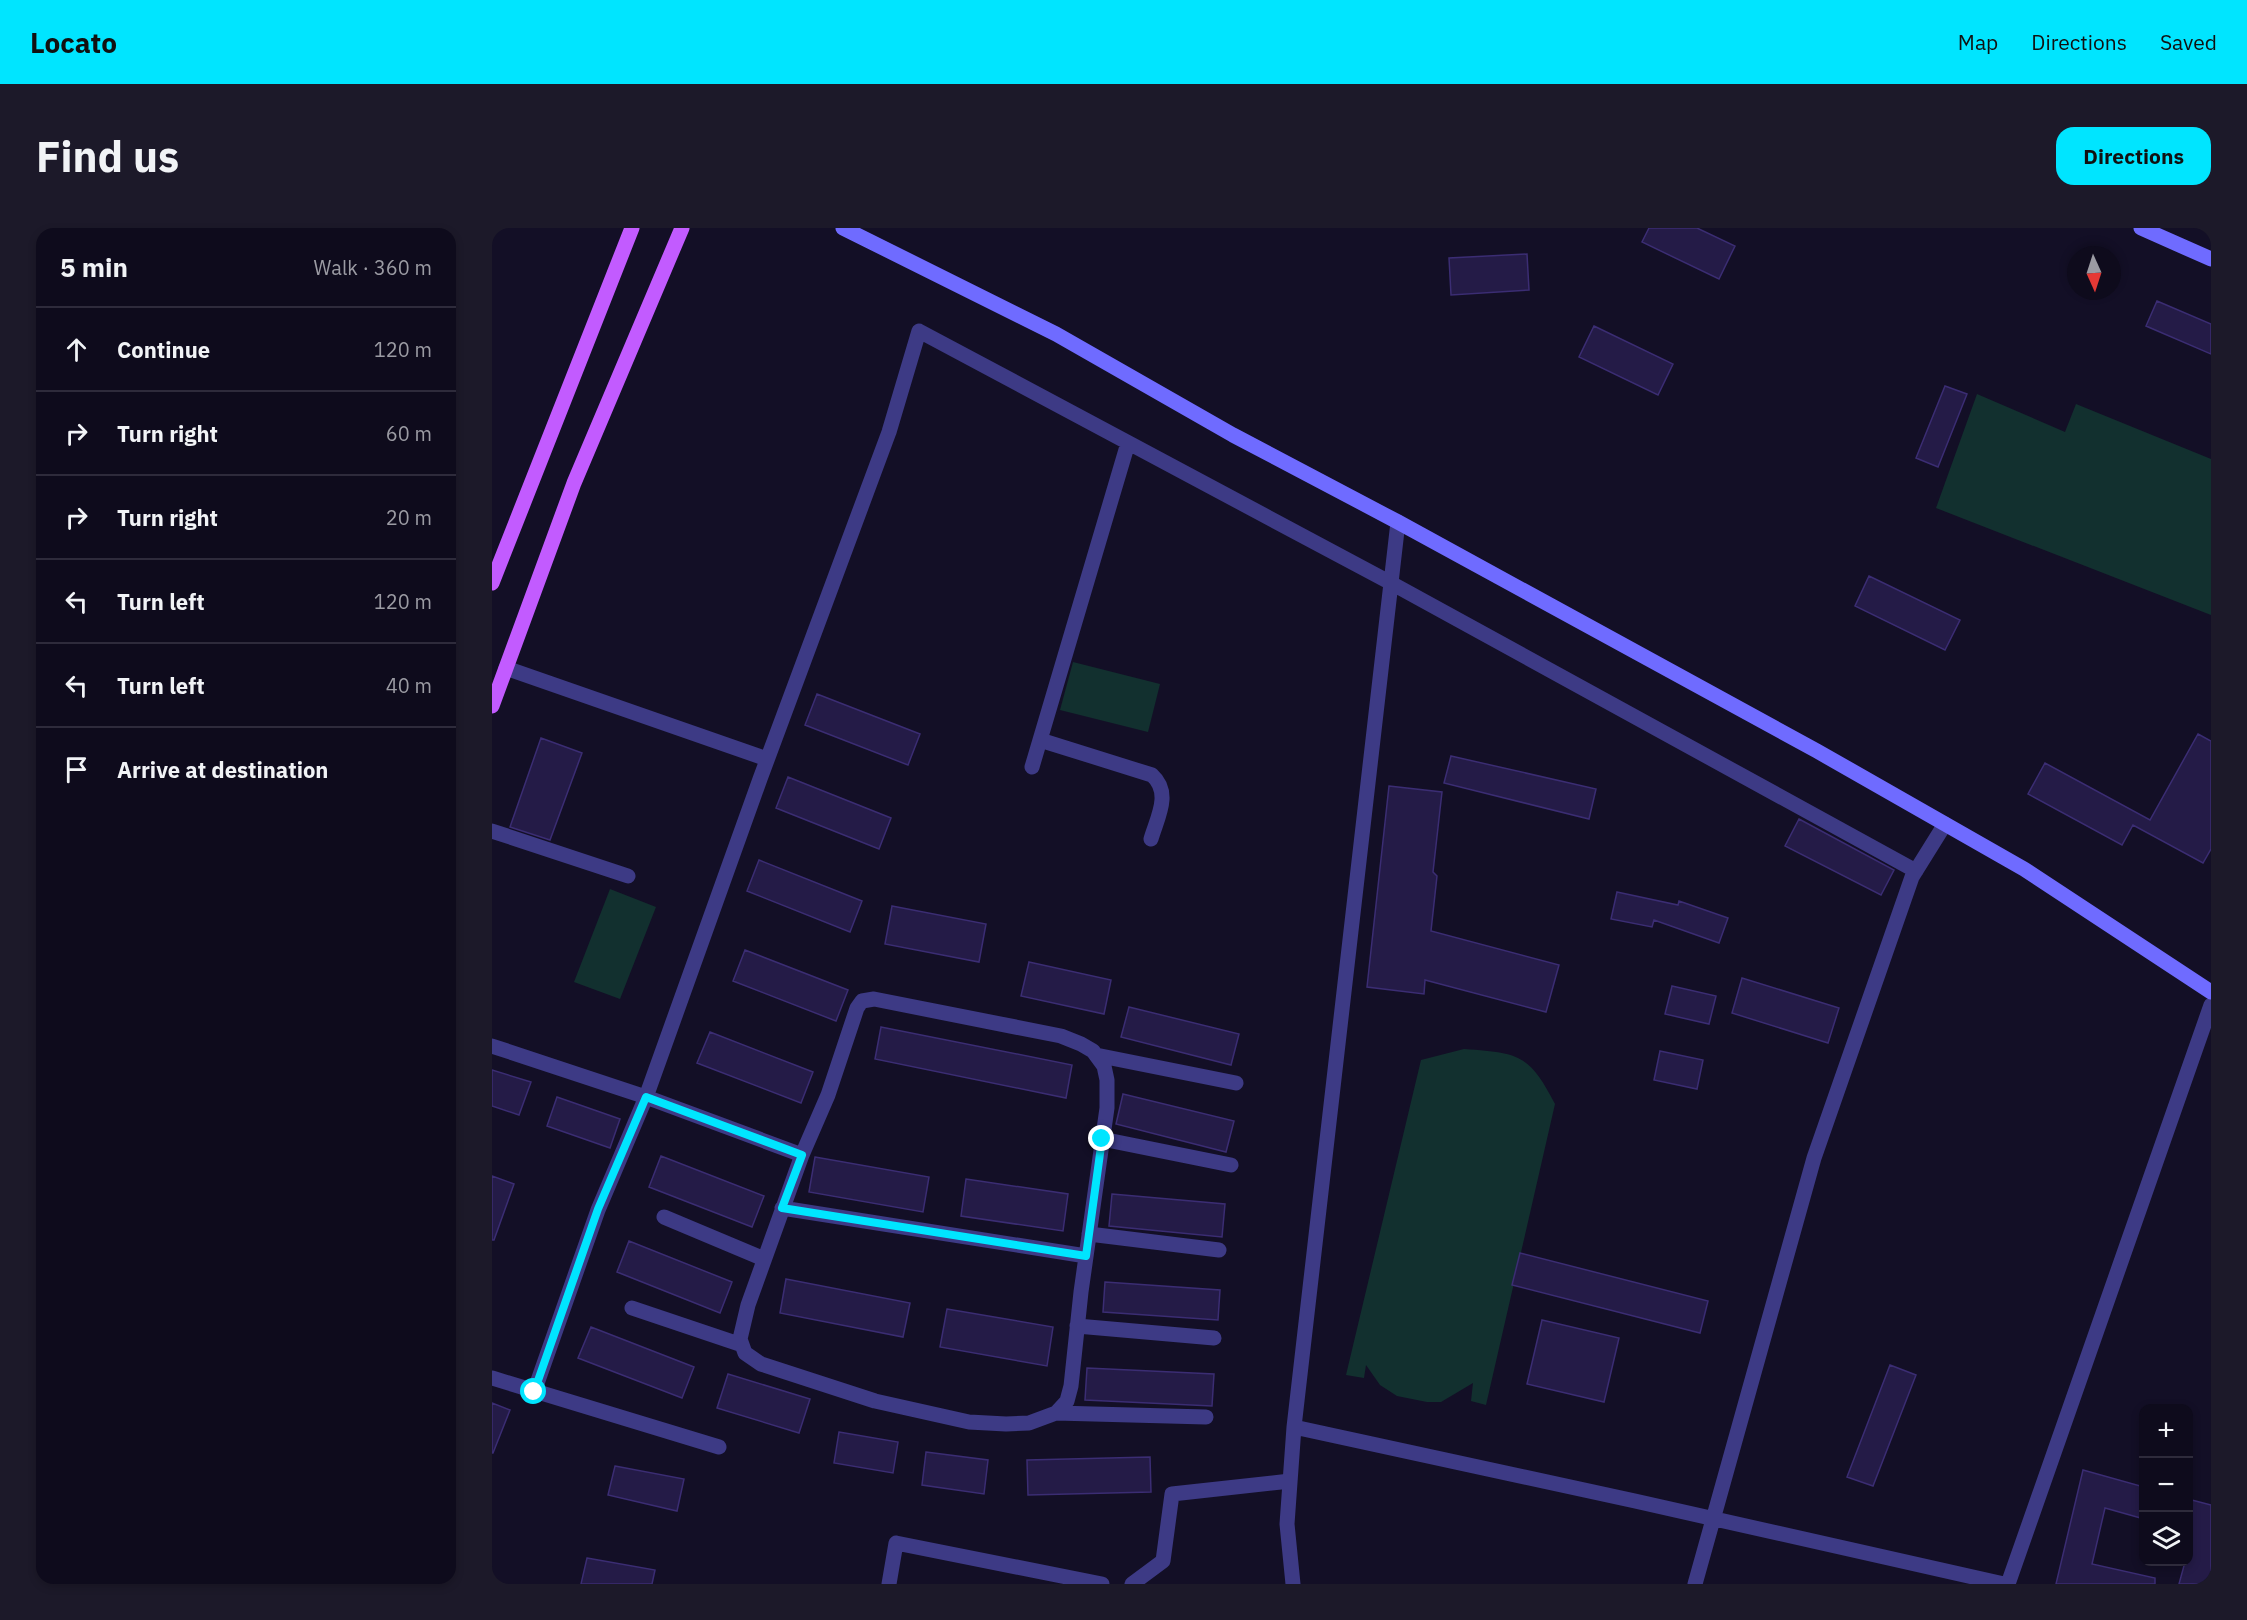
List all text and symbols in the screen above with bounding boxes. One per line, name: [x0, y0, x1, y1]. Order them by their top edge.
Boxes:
text: Locato: [30, 24, 117, 61]
text: Map: [1958, 28, 1998, 56]
text: Directions: [2031, 28, 2127, 56]
text: Saved: [2160, 28, 2217, 56]
button: Directions: [2056, 127, 2211, 185]
text: Find us: [36, 129, 179, 184]
north arrow: [2067, 246, 2121, 300]
text: 5 min: [60, 250, 128, 284]
text: Walk · 360 m: [314, 254, 432, 281]
icon: ahead: [60, 333, 93, 366]
text: Continue: [117, 335, 210, 364]
text: 120 m: [374, 336, 432, 363]
icon: right: [60, 417, 93, 450]
text: Turn right: [117, 419, 218, 448]
text: 60 m: [386, 420, 432, 447]
icon: right: [60, 501, 93, 534]
text: Turn right: [117, 503, 218, 532]
text: 20 m: [386, 504, 432, 531]
icon: left: [60, 585, 93, 618]
text: Turn left: [117, 587, 205, 616]
text: 120 m: [374, 588, 432, 615]
icon: left: [60, 669, 93, 702]
text: Turn left: [117, 671, 205, 700]
text: 40 m: [386, 672, 432, 699]
icon: arrive: [60, 753, 93, 786]
text: Arrive at destination: [117, 755, 328, 784]
route end: [1088, 1125, 1114, 1151]
route start: [520, 1378, 546, 1404]
map controls: [2139, 1404, 2193, 1566]
button: +: [2139, 1404, 2193, 1458]
button: −: [2139, 1458, 2193, 1512]
button: layers: [2139, 1512, 2193, 1566]

